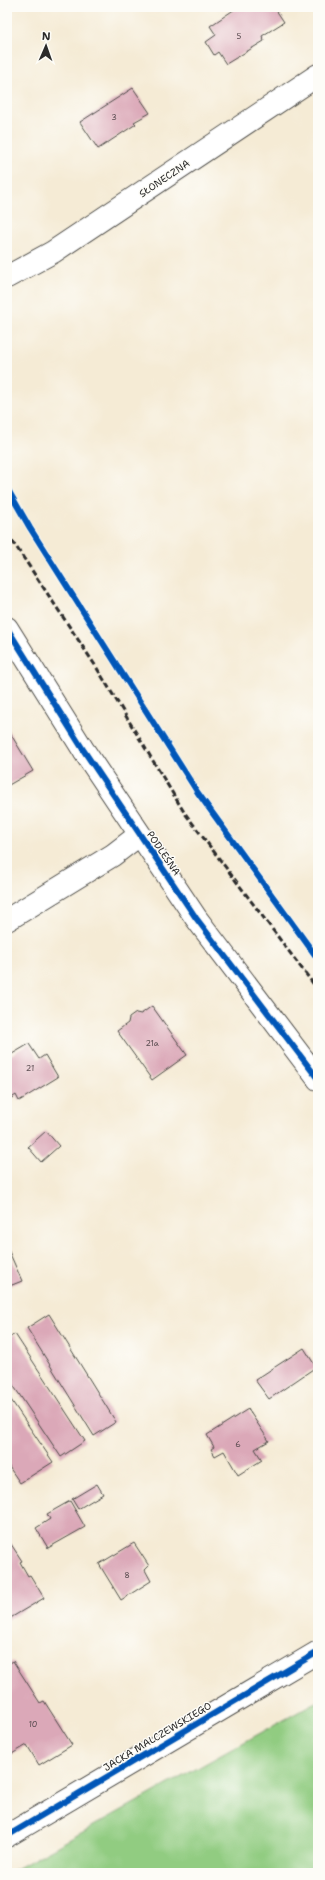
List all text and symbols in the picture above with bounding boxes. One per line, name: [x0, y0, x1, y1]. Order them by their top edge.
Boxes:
north arrow: [26, 26, 66, 66]
text: N: [42, 29, 51, 44]
house number: 5: [237, 31, 242, 42]
house number: 3: [111, 112, 117, 123]
street label: SŁONECZNA: [136, 157, 192, 200]
street label: PODLEŚNA: [144, 828, 183, 878]
house number: 21a: [145, 1038, 159, 1049]
house number: 21: [26, 1063, 34, 1074]
house number: 6: [235, 1439, 241, 1450]
house number: 8: [124, 1570, 130, 1581]
street label: JACKA MALCZEWSKIEGO: [101, 1699, 214, 1774]
house number: 10: [29, 1719, 37, 1730]

